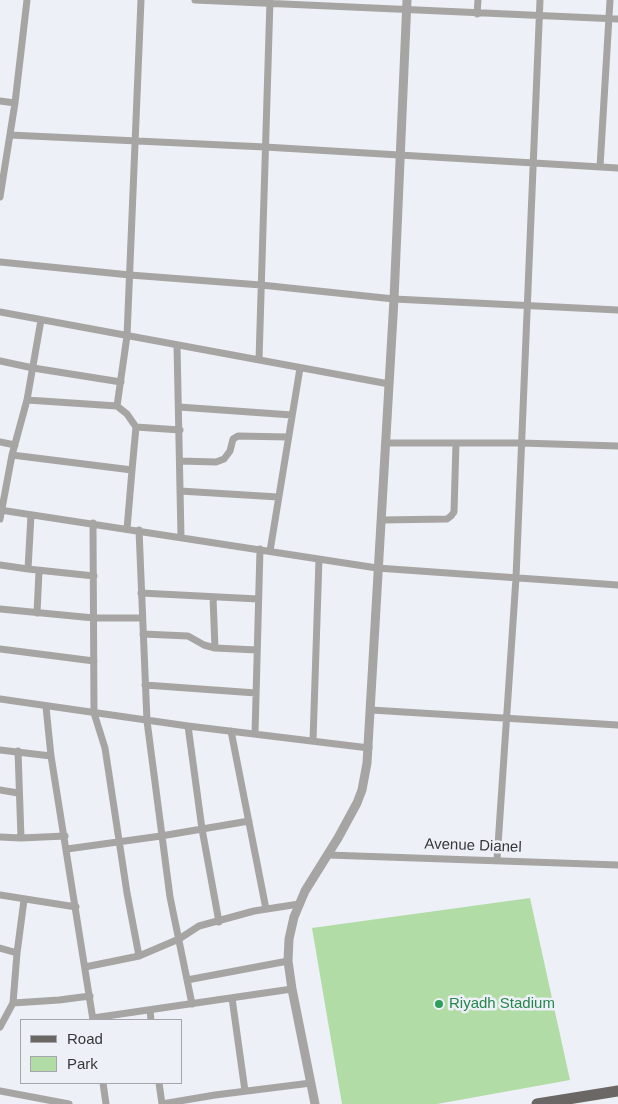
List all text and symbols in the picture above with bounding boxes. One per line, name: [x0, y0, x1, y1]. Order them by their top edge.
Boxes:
street label: Avenue Dianel: [424, 835, 522, 857]
place label: Riyadh Stadium: [449, 995, 555, 1013]
marker: Riyadh Stadium: [433, 998, 445, 1010]
legend: [20, 1019, 182, 1084]
text: Road: [67, 1030, 103, 1047]
text: Park: [67, 1055, 98, 1072]

